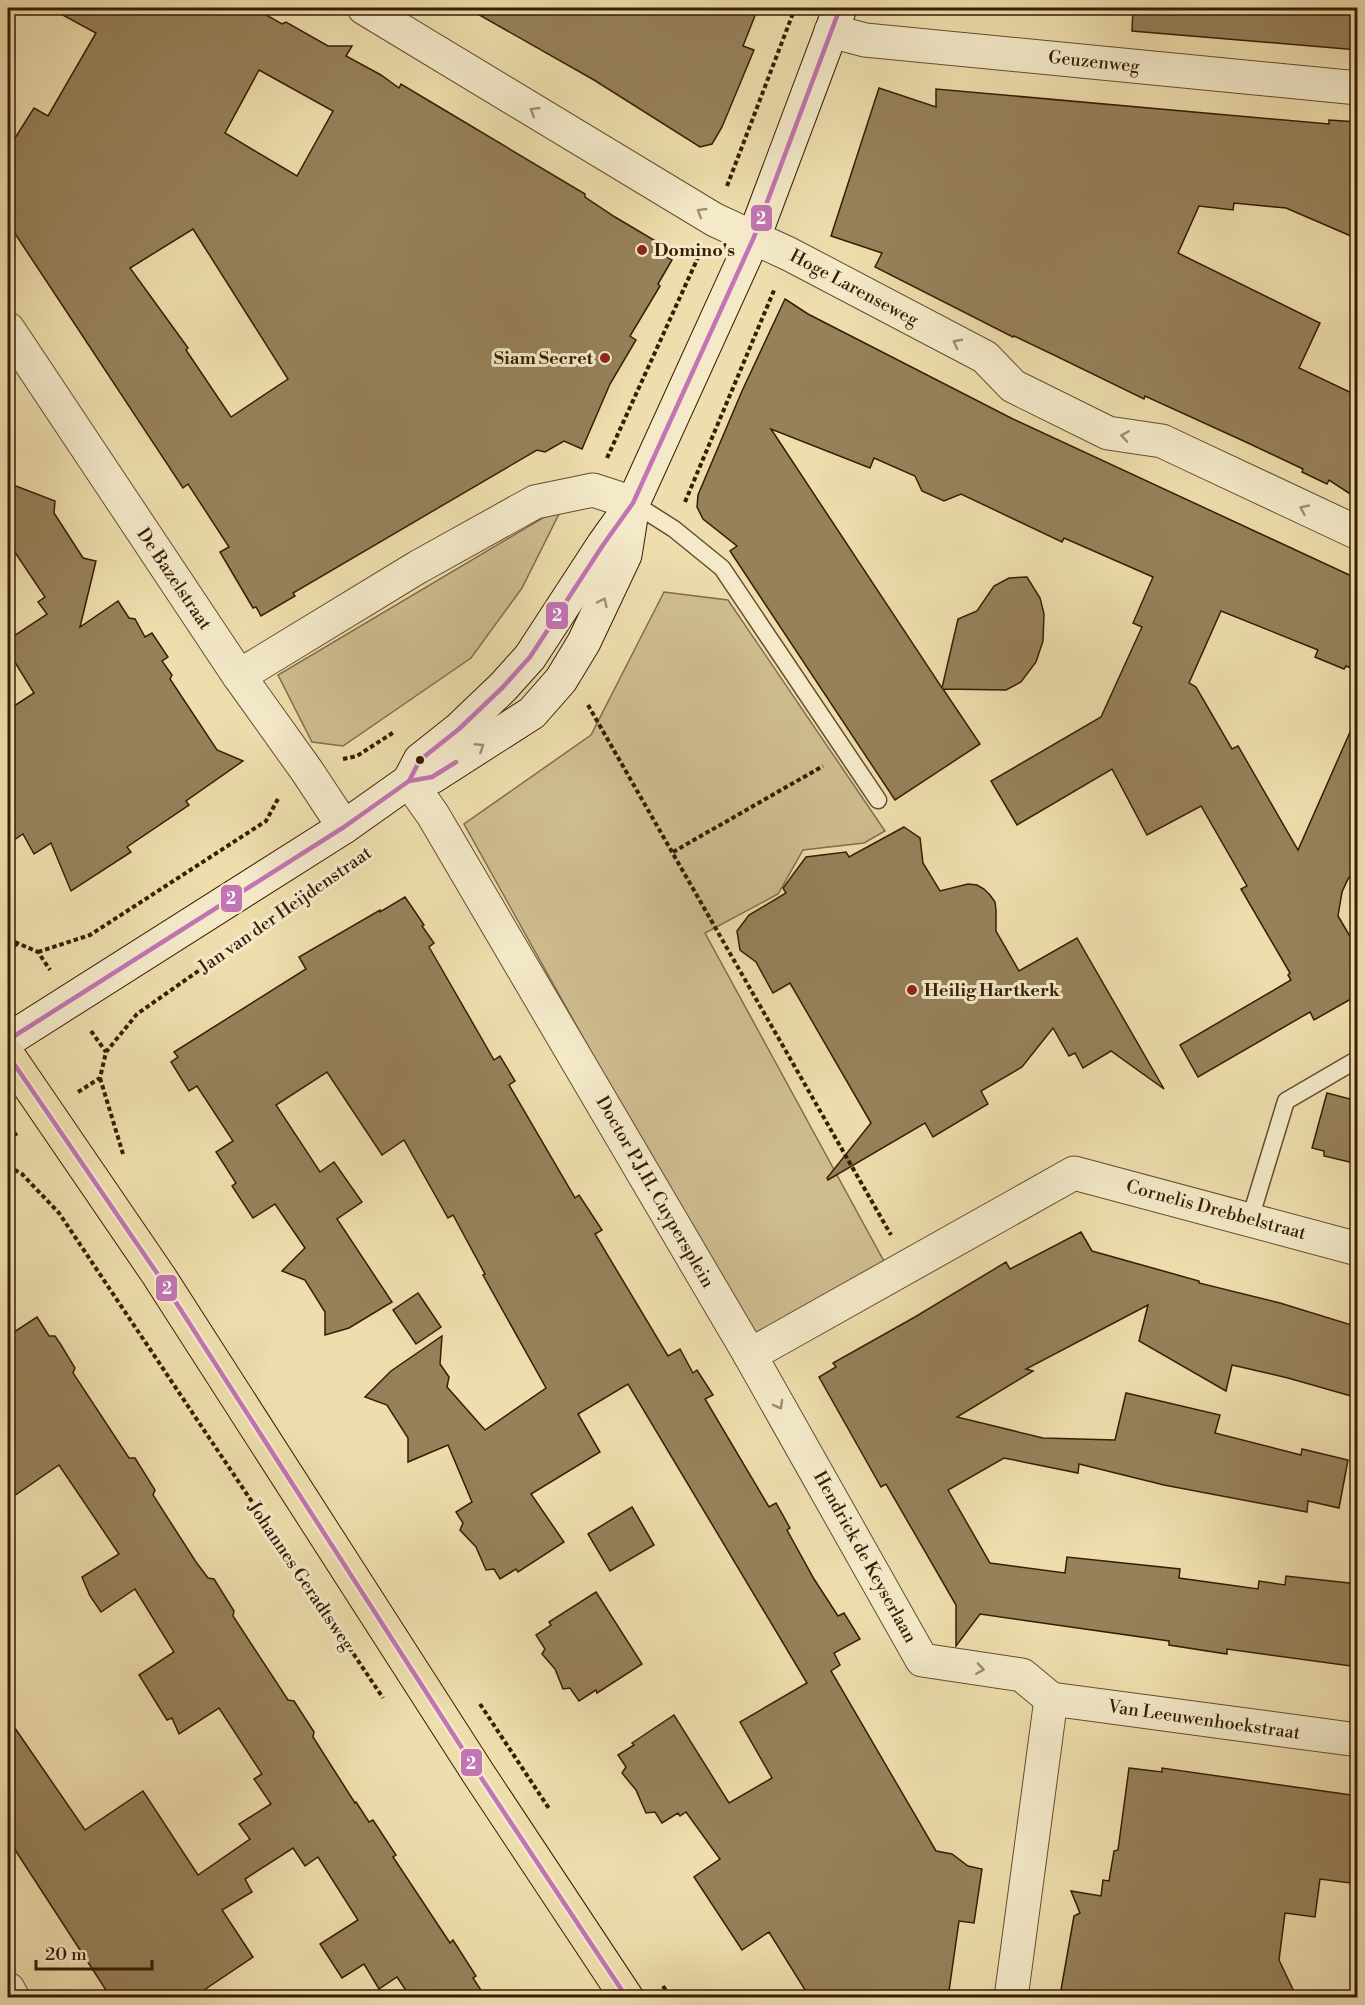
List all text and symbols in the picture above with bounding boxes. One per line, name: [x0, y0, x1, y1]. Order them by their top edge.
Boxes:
street label: Geuzenweg: [1047, 46, 1142, 78]
one-way arrow: [530, 107, 541, 118]
line badge: 2: [750, 204, 773, 232]
one-way arrow: [697, 208, 707, 220]
text: 2: [756, 209, 766, 229]
place label: Domino's: [654, 239, 735, 262]
marker: Domino's: [635, 243, 649, 257]
street label: Hoge Larenseweg: [786, 244, 923, 332]
one-way arrow: [952, 338, 963, 350]
place label: Siam Secret: [494, 347, 594, 370]
marker: Siam Secret: [598, 351, 612, 365]
one-way arrow: [1120, 430, 1129, 442]
one-way arrow: [1300, 504, 1311, 516]
street label: De Bazelstraat: [131, 524, 217, 635]
one-way arrow: [595, 597, 607, 608]
line badge: 2: [545, 601, 569, 630]
text: 2: [552, 606, 562, 626]
one-way arrow: [474, 742, 484, 754]
unlabelled marker: [414, 754, 426, 766]
street label: Jan van der Heijdenstraat: [193, 841, 377, 979]
line badge: 2: [220, 884, 243, 913]
text: 2: [226, 889, 236, 909]
place label: Heilig Hartkerk: [924, 979, 1061, 1002]
marker: Heilig Hartkerk: [905, 983, 919, 997]
street label: Doctor P.J.H. Cuypersplein: [591, 1092, 720, 1292]
street label: Cornelis Drebbelstraat: [1123, 1175, 1309, 1245]
line badge: 2: [155, 1274, 178, 1302]
text: 2: [162, 1279, 172, 1299]
one-way arrow: [772, 1399, 783, 1410]
street label: Hendrick de Keyserlaan: [808, 1467, 922, 1647]
street label: Johannes Geradtsweg: [242, 1496, 360, 1655]
one-way arrow: [975, 1662, 985, 1674]
street label: Van Leeuwenhoekstraat: [1105, 1695, 1302, 1745]
line badge: 2: [460, 1748, 483, 1777]
text: 2: [466, 1754, 476, 1774]
scale bar: [36, 1933, 152, 1971]
text: 20 m: [45, 1943, 87, 1966]

